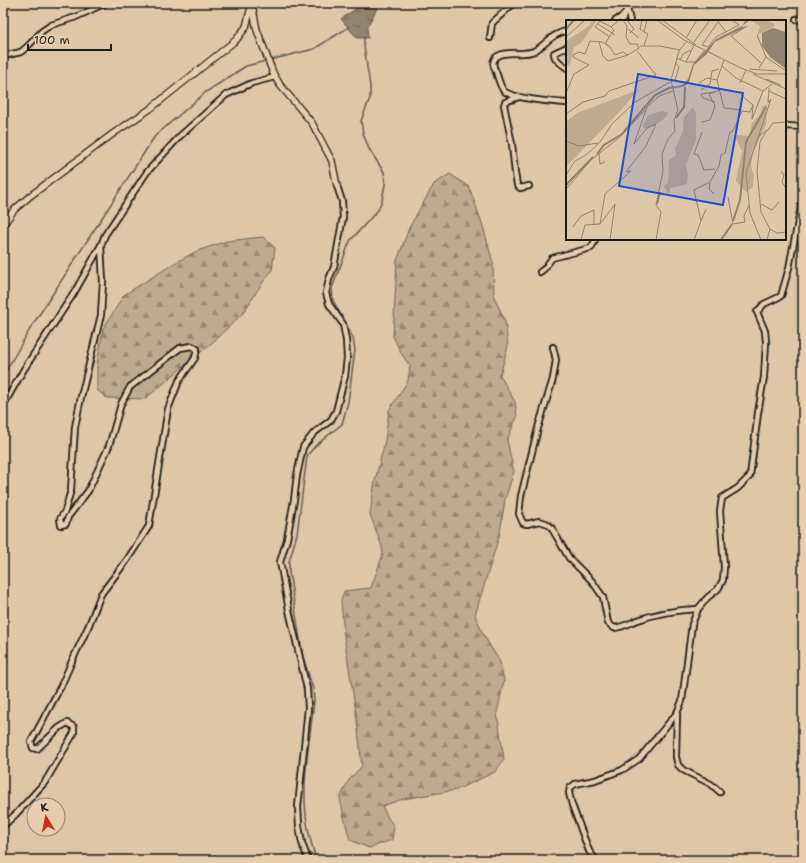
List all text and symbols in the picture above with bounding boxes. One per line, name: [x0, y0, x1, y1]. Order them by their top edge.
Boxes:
inset map: [566, 20, 786, 240]
scale bar: [28, 26, 111, 52]
text: 100 m: [34, 32, 70, 48]
north arrow: [26, 797, 66, 837]
text: K: [39, 800, 50, 816]

